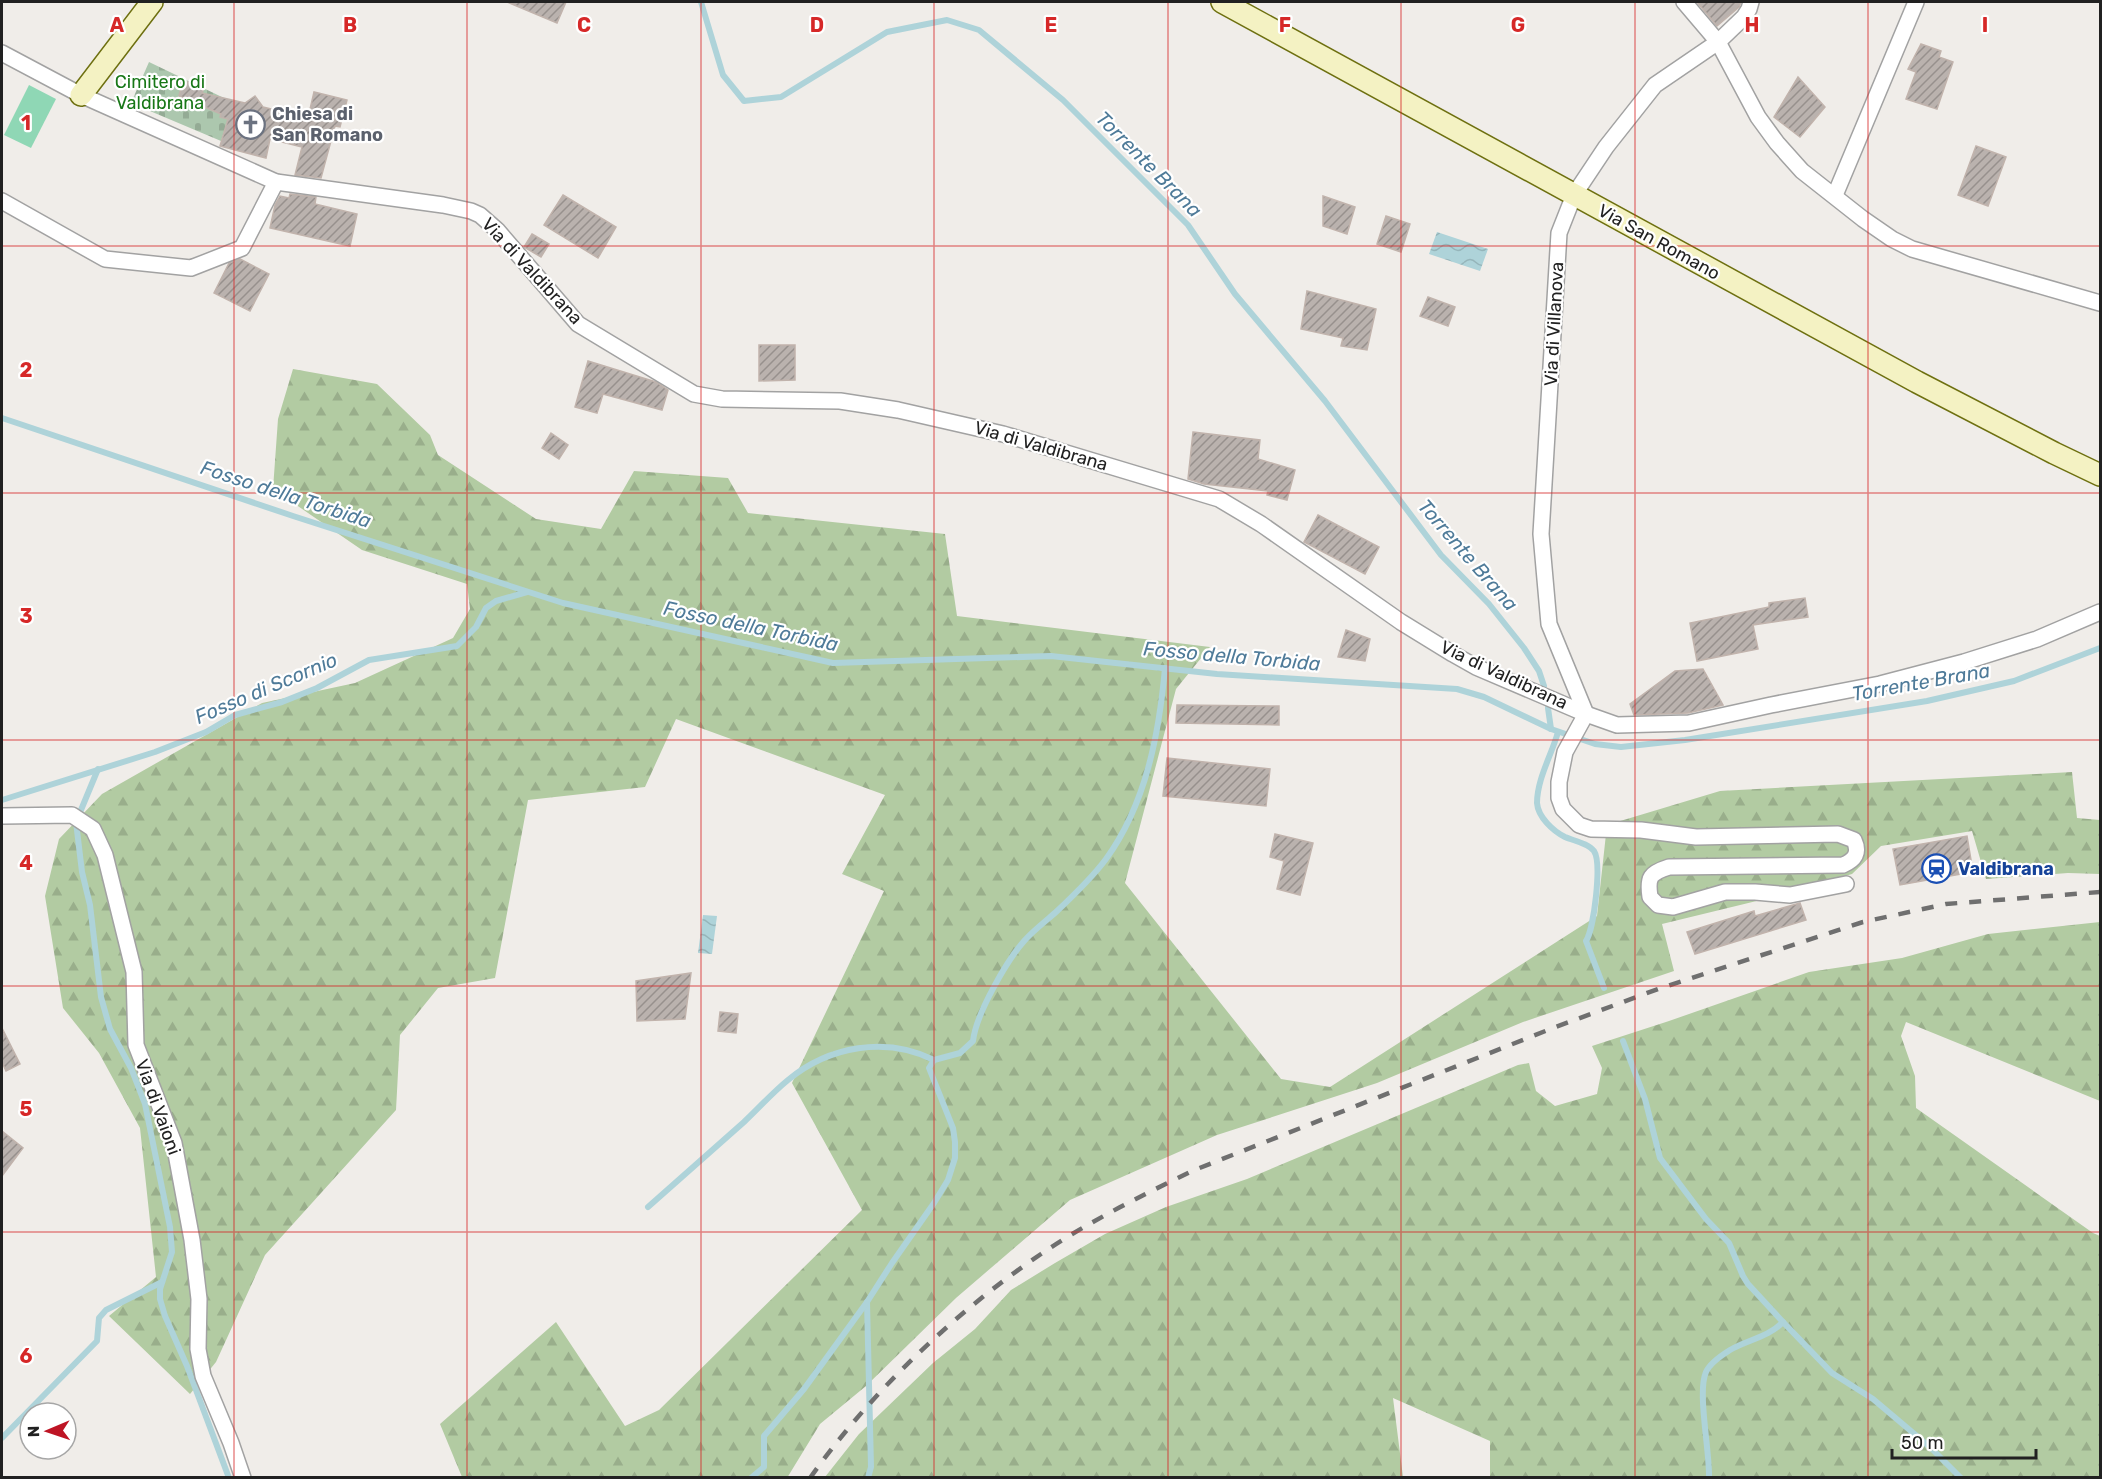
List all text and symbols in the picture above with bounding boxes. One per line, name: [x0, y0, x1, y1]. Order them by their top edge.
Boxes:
text: A: [110, 13, 125, 37]
text: B: [343, 13, 357, 37]
text: C: [577, 13, 591, 37]
text: D: [810, 13, 824, 37]
text: E: [1045, 13, 1057, 37]
text: F: [1279, 13, 1291, 37]
text: G: [1511, 13, 1525, 37]
text: H: [1745, 13, 1759, 37]
text: I: [1982, 13, 1988, 37]
park label: Cimitero di Valdibrana: [115, 71, 205, 114]
place label: Chiesa di San Romano: [272, 103, 383, 146]
water label: Torrente Brana: [1091, 106, 1207, 222]
church icon: Chiesa di San Romano: [235, 108, 267, 140]
text: 1: [21, 111, 31, 135]
street label: Via San Romano: [1594, 199, 1724, 285]
street label: Via di Valdibrana: [477, 213, 587, 329]
street label: Via di Villanova: [1540, 261, 1568, 387]
text: 2: [20, 358, 33, 382]
street label: Via di Valdibrana: [972, 416, 1110, 476]
water label: Fosso della Torbida: [198, 455, 375, 533]
water label: Torrente Brana: [1413, 494, 1523, 616]
water label: Fosso della Torbida: [661, 596, 841, 656]
text: 3: [19, 604, 33, 628]
water label: Fosso della Torbida: [1142, 636, 1322, 676]
street label: Via di Valdibrana: [1437, 636, 1571, 714]
water label: Fosso di Scornio: [191, 647, 341, 729]
water label: Torrente Brana: [1850, 658, 1992, 706]
text: 4: [19, 851, 33, 875]
station icon: Valdibrana: [1921, 853, 1953, 885]
place label: Valdibrana: [1958, 858, 2054, 880]
street label: Via di Vaioni: [131, 1056, 185, 1158]
text: 5: [20, 1097, 33, 1121]
text: 6: [19, 1344, 33, 1368]
north arrow: [18, 1401, 78, 1461]
scale bar: [1892, 1422, 2036, 1460]
text: N: [24, 1425, 43, 1438]
text: 50 m: [1901, 1432, 1944, 1454]

